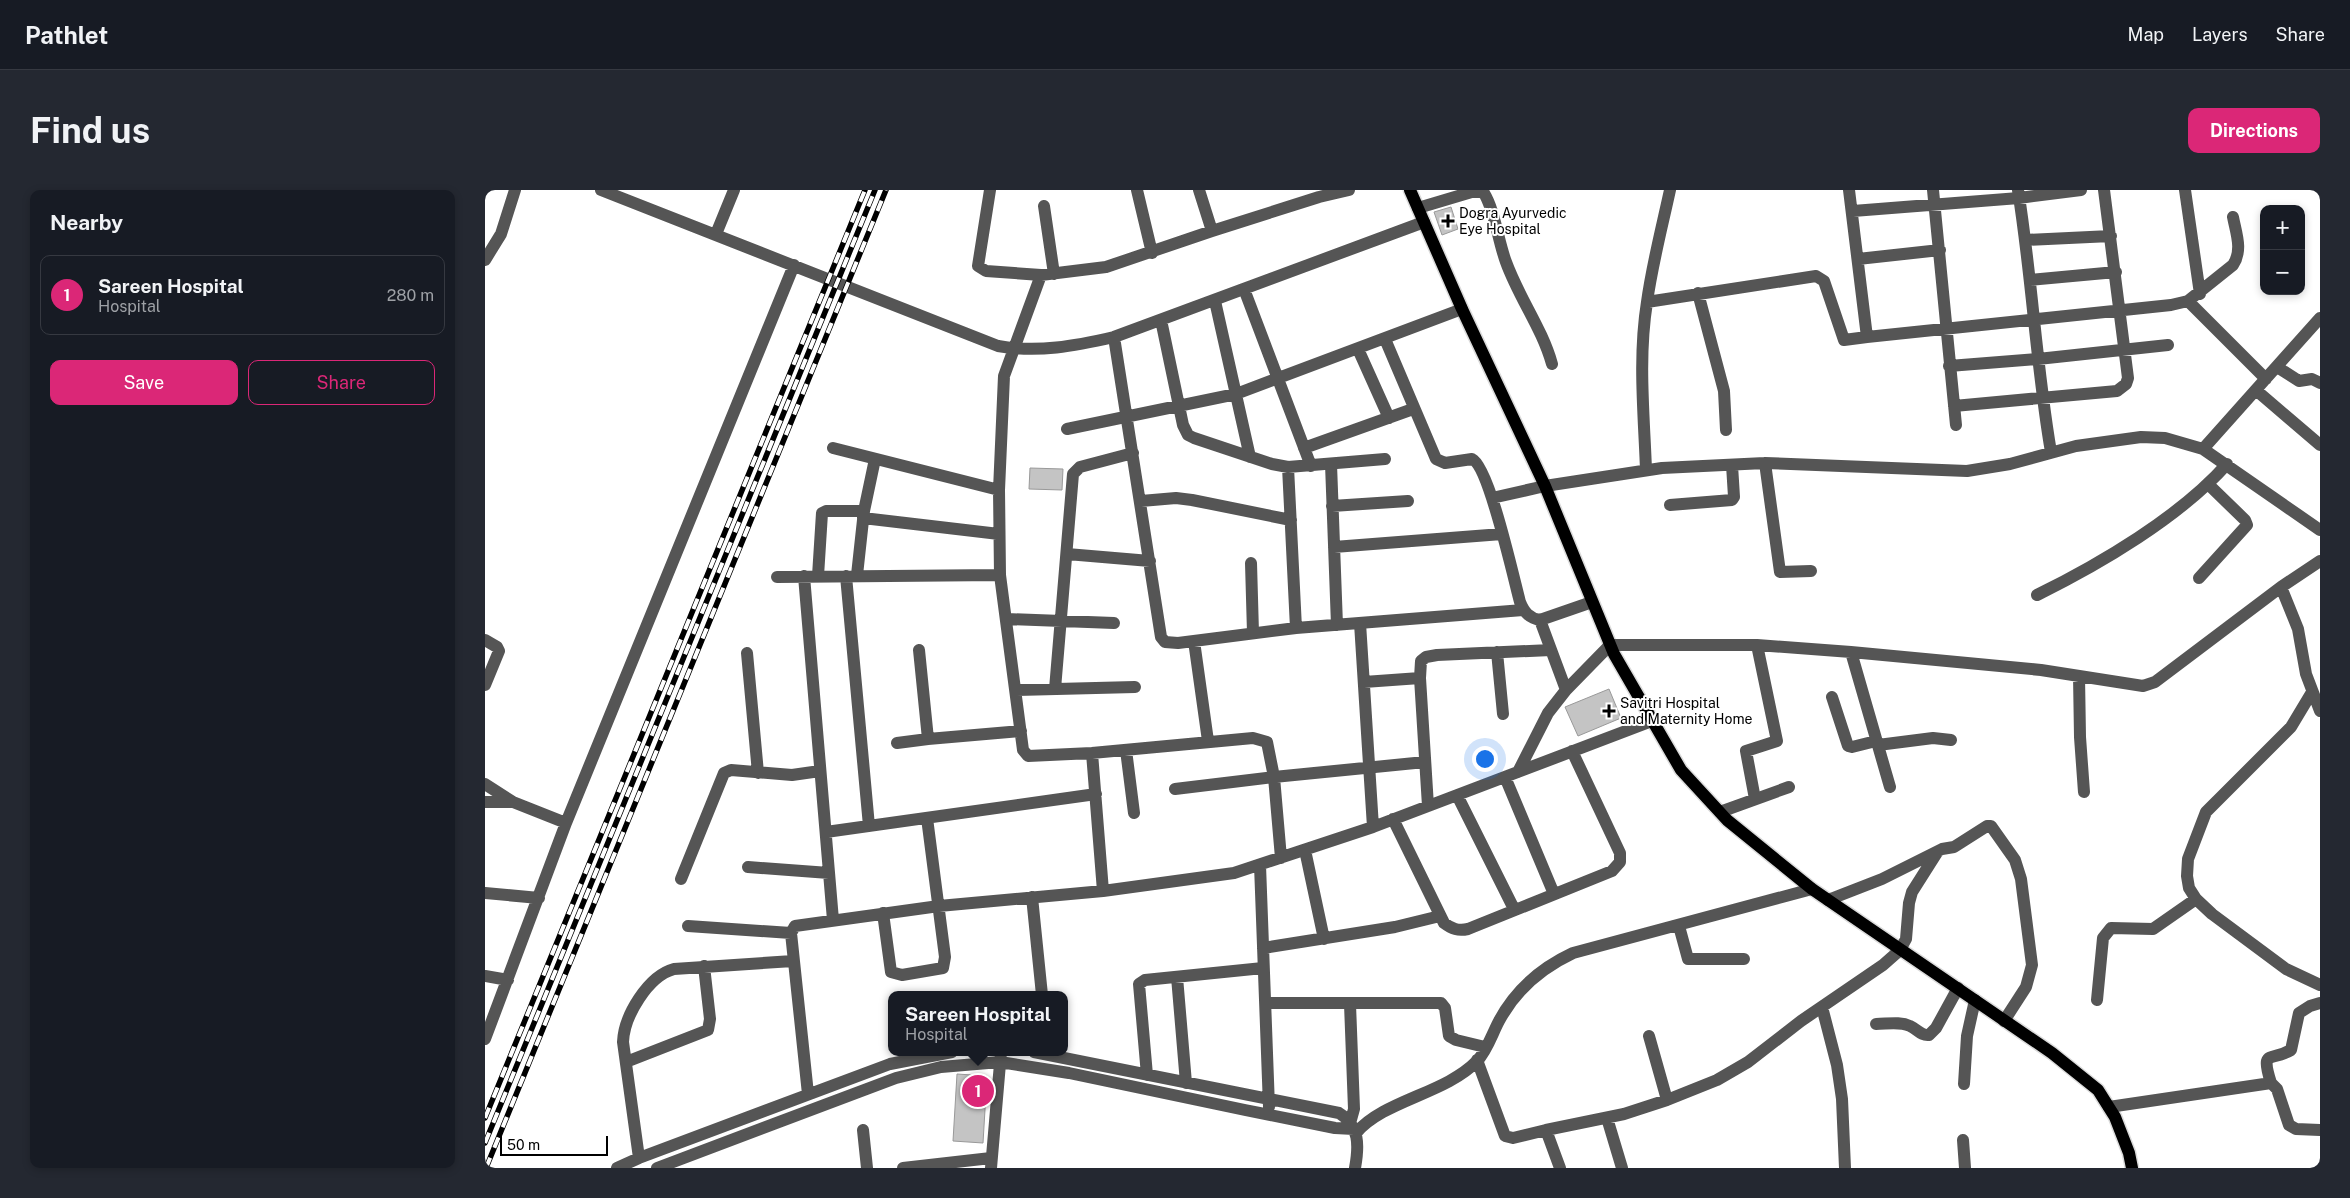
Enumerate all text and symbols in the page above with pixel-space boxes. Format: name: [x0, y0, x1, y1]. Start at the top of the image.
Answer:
text: Pathlet: [25, 21, 108, 49]
text: Map: [2128, 24, 2164, 45]
text: Layers: [2192, 24, 2248, 45]
text: Share: [2276, 24, 2325, 45]
button: Directions: [2188, 108, 2320, 153]
text: Find us: [30, 110, 150, 151]
place label: Dogra Ayurvedic Eye Hospital: [1459, 205, 1567, 237]
map controls: [2260, 205, 2305, 295]
button: +: [2260, 205, 2305, 250]
text: Nearby: [50, 210, 123, 235]
marker: Dogra Ayurvedic Eye Hospital: [1441, 214, 1455, 228]
button: −: [2260, 250, 2305, 295]
text: Sareen Hospital: [98, 275, 244, 297]
text: 1: [64, 286, 70, 305]
text: 280 m: [387, 286, 434, 305]
text: Hospital: [98, 297, 161, 316]
button: Save: [50, 360, 238, 405]
button: Share: [248, 360, 435, 405]
place label: Savitri Hospital and Maternity Home: [1620, 695, 1753, 727]
marker: Savitri Hospital and Maternity Home: [1602, 704, 1616, 718]
your location: [1472, 746, 1498, 772]
popup: [888, 991, 1068, 1056]
text: Sareen Hospital: [905, 1003, 1051, 1025]
text: Hospital: [905, 1025, 968, 1044]
pin: 1: [962, 1072, 994, 1110]
scale bar: [500, 1133, 607, 1156]
text: 50 m: [507, 1137, 540, 1153]

